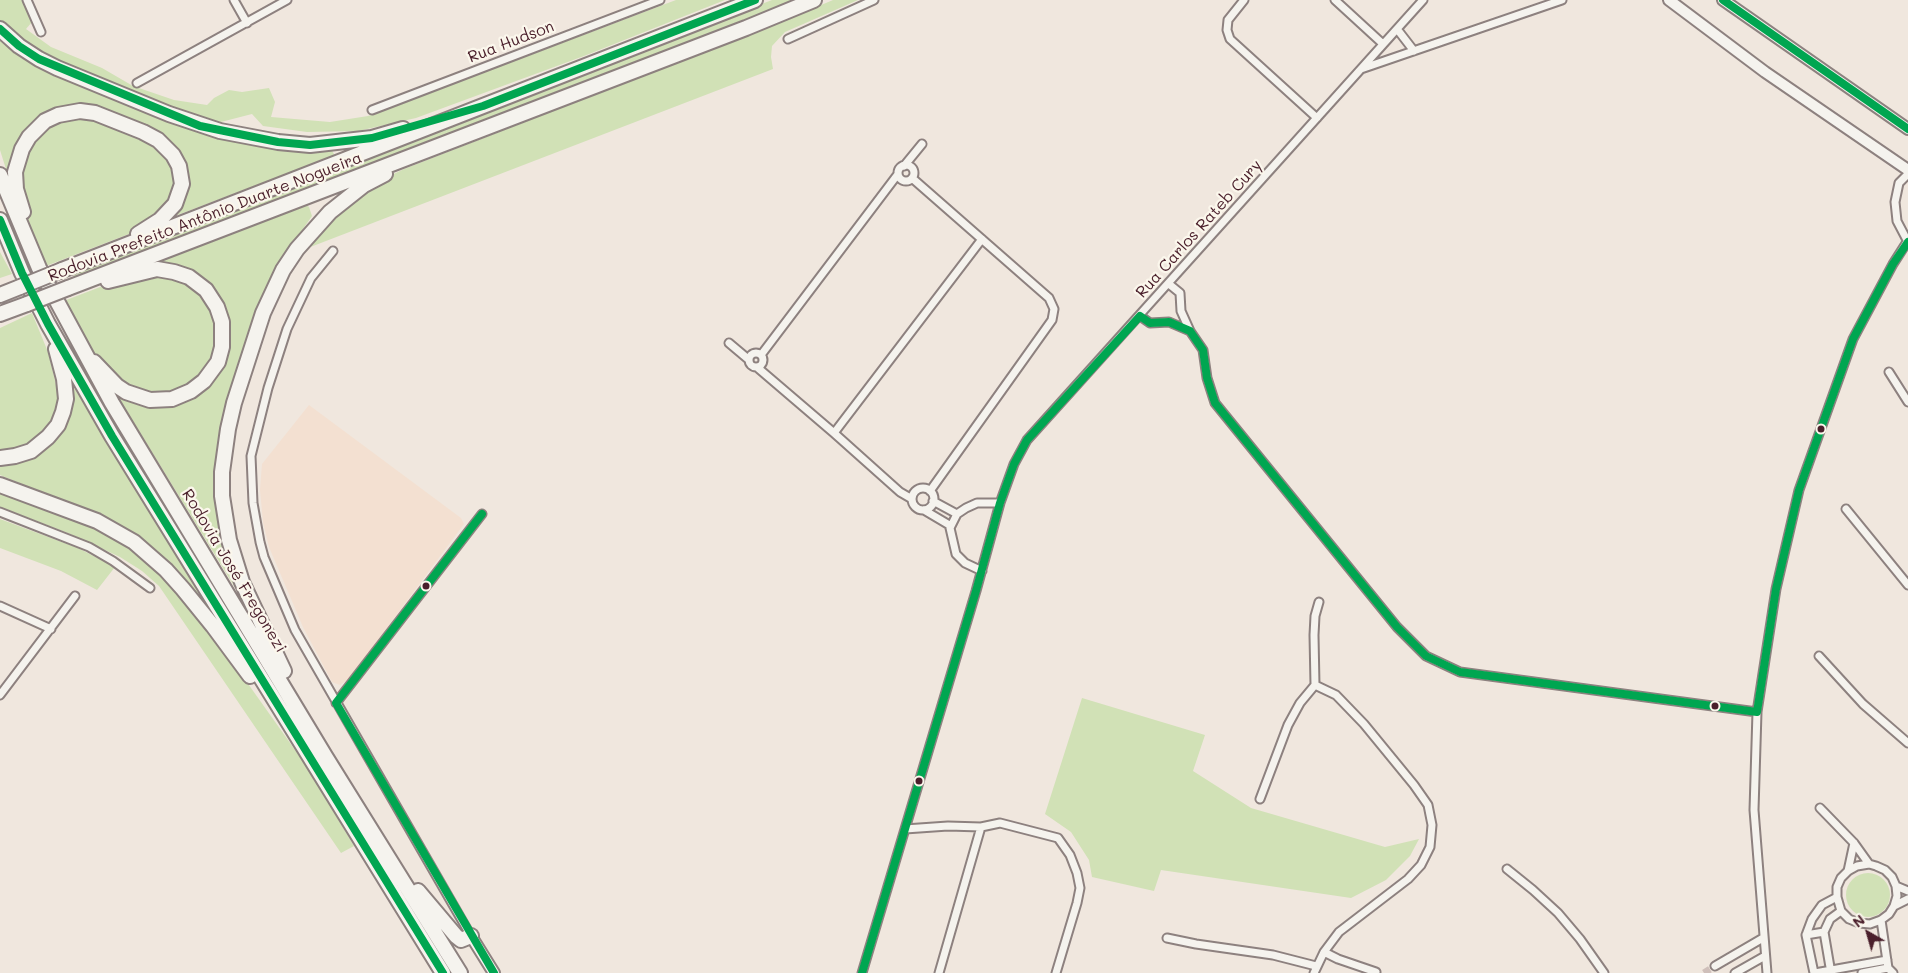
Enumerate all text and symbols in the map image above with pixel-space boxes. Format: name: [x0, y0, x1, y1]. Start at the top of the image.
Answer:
street label: Rua Hudson: [465, 17, 557, 67]
street label: Rodovia Prefeito Antônio Duarte Nogueira: [45, 148, 365, 286]
street label: Rua Carlos Rateb Cury: [1132, 156, 1266, 302]
unlabelled marker: [1816, 424, 1826, 434]
street label: Rodovia José Fregonezi: [178, 486, 290, 656]
unlabelled marker: [421, 581, 431, 591]
unlabelled marker: [1710, 701, 1720, 711]
unlabelled marker: [914, 776, 924, 786]
north arrow: [1843, 908, 1893, 958]
text: N: [1848, 910, 1868, 932]

